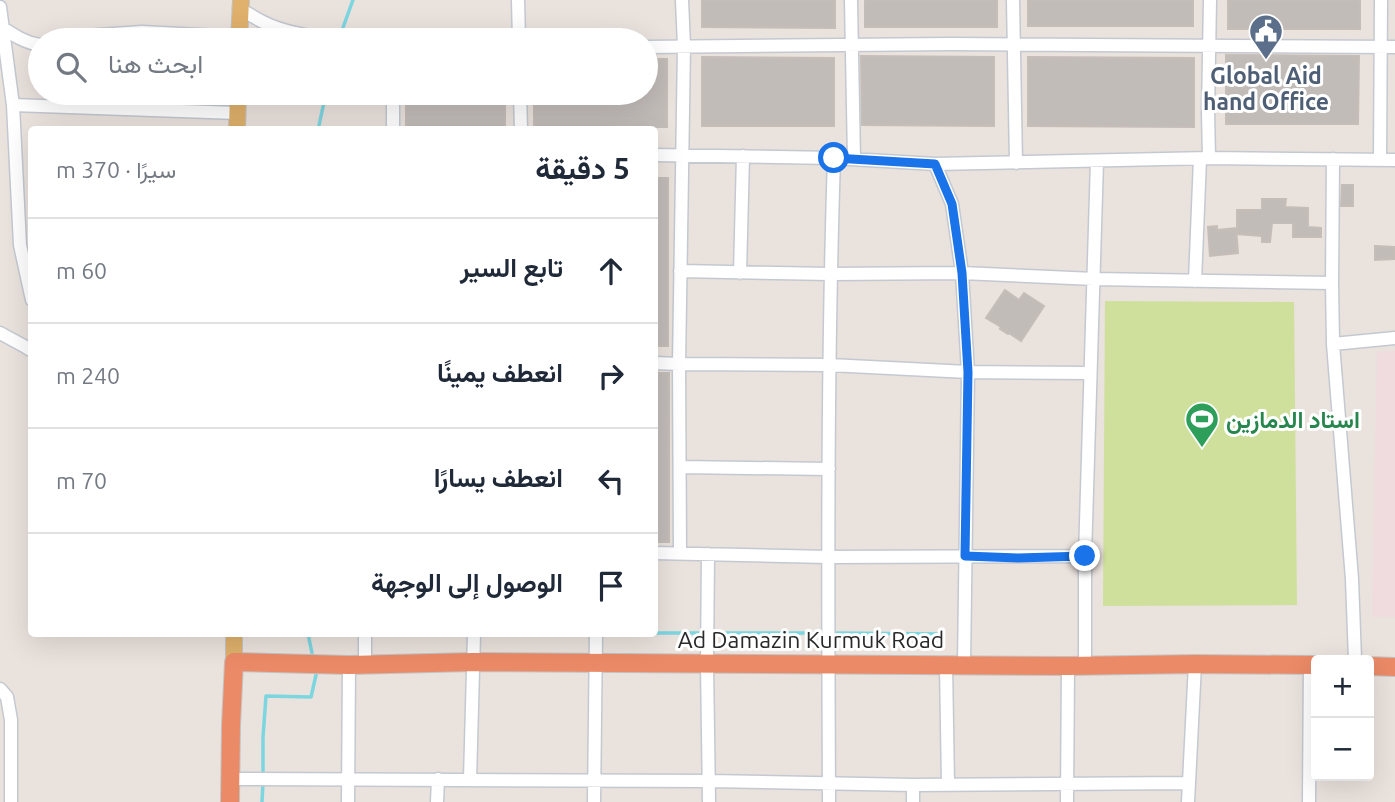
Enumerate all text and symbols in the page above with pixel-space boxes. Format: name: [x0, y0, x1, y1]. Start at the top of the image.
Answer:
public building icon: Global Aid hand Office: [1247, 12, 1285, 61]
search box: [28, 28, 658, 105]
icon: search: [52, 48, 90, 86]
text: ابحث هنا: [108, 49, 203, 78]
place label: Global Aid hand Office: [1203, 63, 1329, 114]
route start: [818, 142, 849, 173]
text: 5 دقيقة: [535, 151, 630, 185]
text: سيرًا · 370 m: [56, 157, 176, 182]
icon: ahead: [592, 252, 630, 290]
text: تابع السير: [460, 253, 563, 282]
text: 60 m: [56, 258, 107, 283]
icon: right: [592, 357, 630, 395]
text: انعطف يمينًا: [437, 358, 563, 387]
text: 240 m: [56, 363, 120, 388]
sports icon: استاد الدمازين: [1183, 400, 1221, 449]
place label: استاد الدمازين: [1226, 407, 1360, 435]
icon: left: [592, 462, 630, 500]
text: انعطف يسارًا: [434, 463, 563, 492]
text: 70 m: [56, 468, 107, 493]
route end: [1069, 540, 1100, 571]
icon: arrive: [592, 567, 630, 605]
text: الوصول إلى الوجهة: [371, 568, 563, 597]
street label: Ad Damazin Kurmuk Road: [678, 627, 944, 652]
map controls: [1311, 655, 1374, 781]
button: +: [1311, 655, 1374, 718]
button: −: [1311, 718, 1374, 781]

